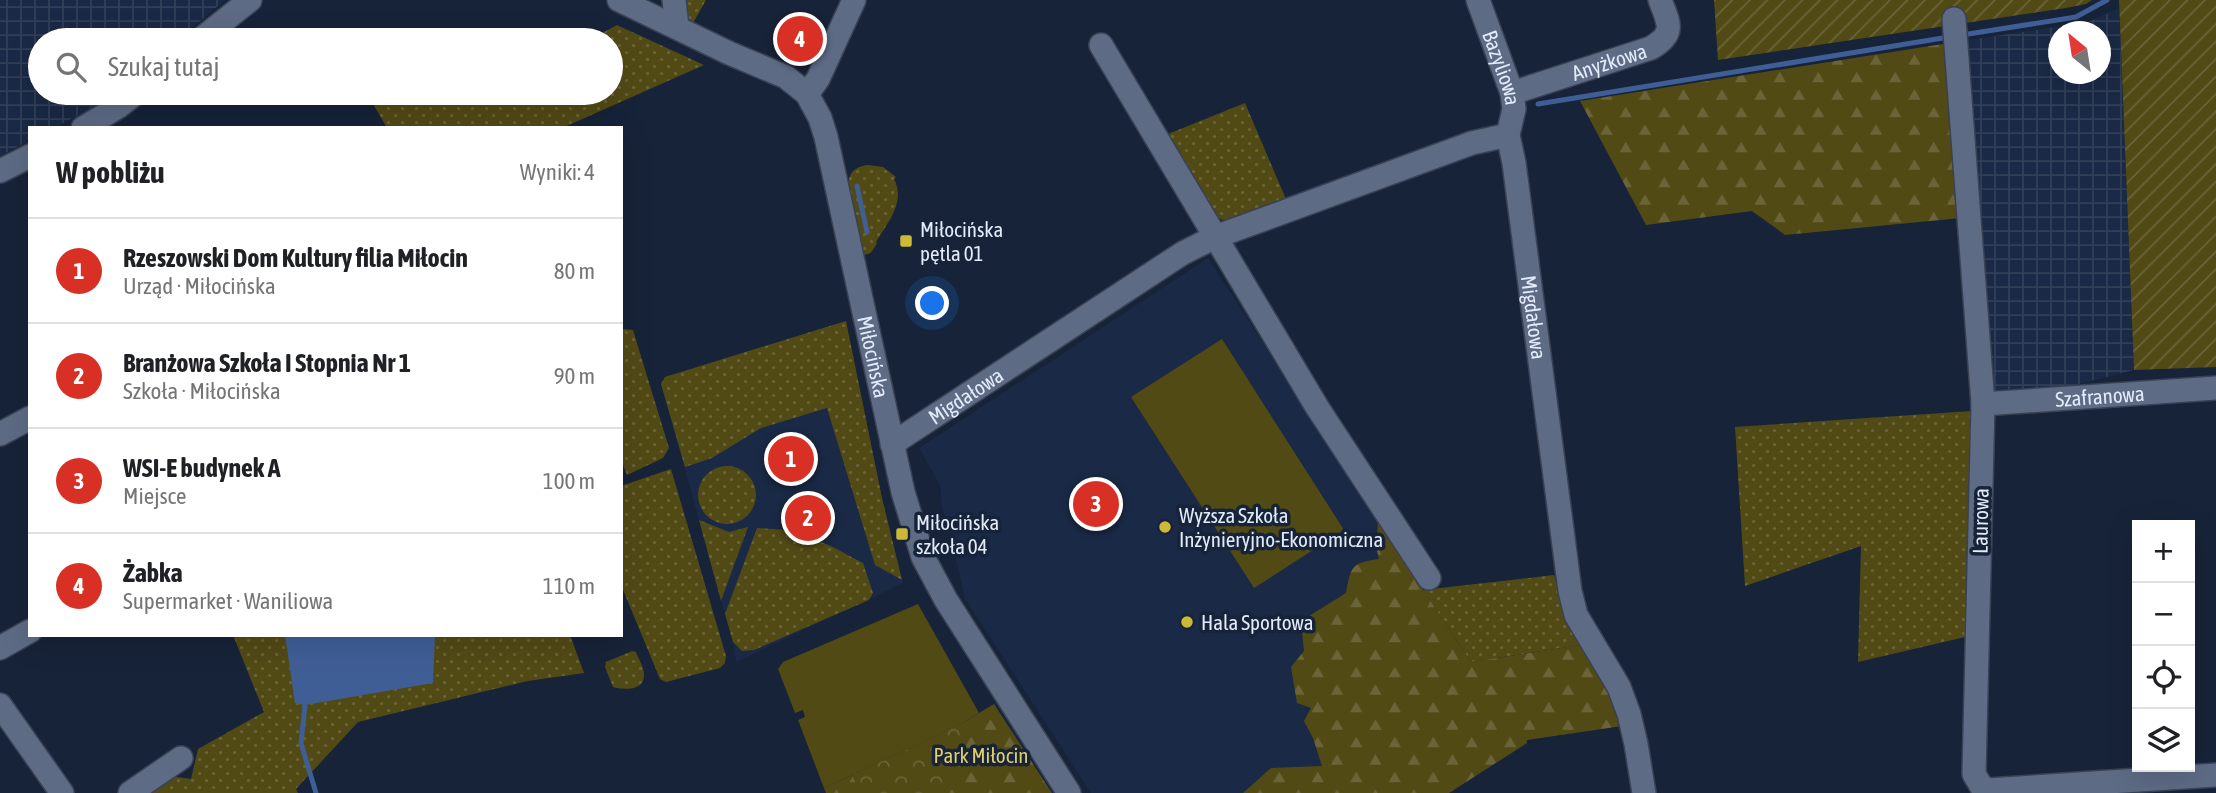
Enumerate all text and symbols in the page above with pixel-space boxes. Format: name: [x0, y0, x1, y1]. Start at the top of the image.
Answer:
pin: 4: [777, 13, 823, 65]
north arrow: [2048, 21, 2111, 84]
street label: Bazyliowa: [1478, 27, 1525, 106]
search box: [28, 28, 623, 105]
street label: Anyżkowa: [1569, 38, 1650, 85]
icon: search: [52, 48, 90, 86]
text: Szukaj tutaj: [108, 52, 220, 82]
text: W pobliżu: [56, 155, 165, 189]
text: Wyniki: 4: [520, 159, 595, 185]
place label: Miłocińska pętla 01: [920, 217, 1003, 265]
marker: Miłocińska pętla 01: [898, 233, 914, 249]
text: Rzeszowski Dom Kultury filia Miłocin: [123, 243, 468, 273]
text: 1: [74, 258, 84, 284]
text: 80 m: [554, 258, 595, 284]
text: Urząd · Miłocińska: [123, 273, 276, 299]
street label: Migdałowa: [1517, 274, 1552, 361]
your location: [915, 286, 949, 320]
street label: Miłocińska: [853, 313, 894, 400]
text: Branżowa Szkoła I Stopnia Nr 1: [123, 348, 411, 378]
text: 2: [74, 363, 84, 389]
text: 90 m: [554, 363, 595, 389]
street label: Migdałowa: [924, 363, 1007, 429]
text: Szkoła · Miłocińska: [123, 378, 281, 404]
street label: Szafranowa: [2054, 381, 2145, 411]
pin: 1: [768, 433, 814, 485]
text: WSI-E budynek A: [123, 453, 281, 483]
text: 3: [74, 468, 84, 494]
text: 100 m: [543, 468, 595, 494]
pin: 3: [1073, 478, 1119, 530]
text: Miejsce: [123, 483, 187, 509]
street label: Laurowa: [1967, 488, 1993, 554]
pin: 2: [785, 492, 831, 544]
place label: Wyższa Szkoła Inżynieryjno-Ekonomiczna: [1179, 503, 1383, 551]
place label: Miłocińska szkoła 04: [916, 510, 999, 558]
marker: Wyższa Szkoła Inżynieryjno-Ekonomiczna: [1157, 519, 1173, 535]
map controls: [2132, 520, 2195, 772]
button: +: [2132, 520, 2195, 583]
marker: Miłocińska szkoła 04: [894, 526, 910, 542]
text: Żabka: [123, 558, 183, 588]
text: 4: [74, 573, 84, 599]
text: 110 m: [543, 573, 595, 599]
button: −: [2132, 583, 2195, 646]
text: Supermarket · Waniliowa: [123, 588, 333, 614]
place label: Hala Sportowa: [1201, 610, 1313, 634]
marker: Hala Sportowa: [1179, 614, 1195, 630]
button: locate: [2132, 646, 2195, 709]
button: layers: [2132, 709, 2195, 772]
park label: Park Miłocin: [934, 743, 1028, 767]

